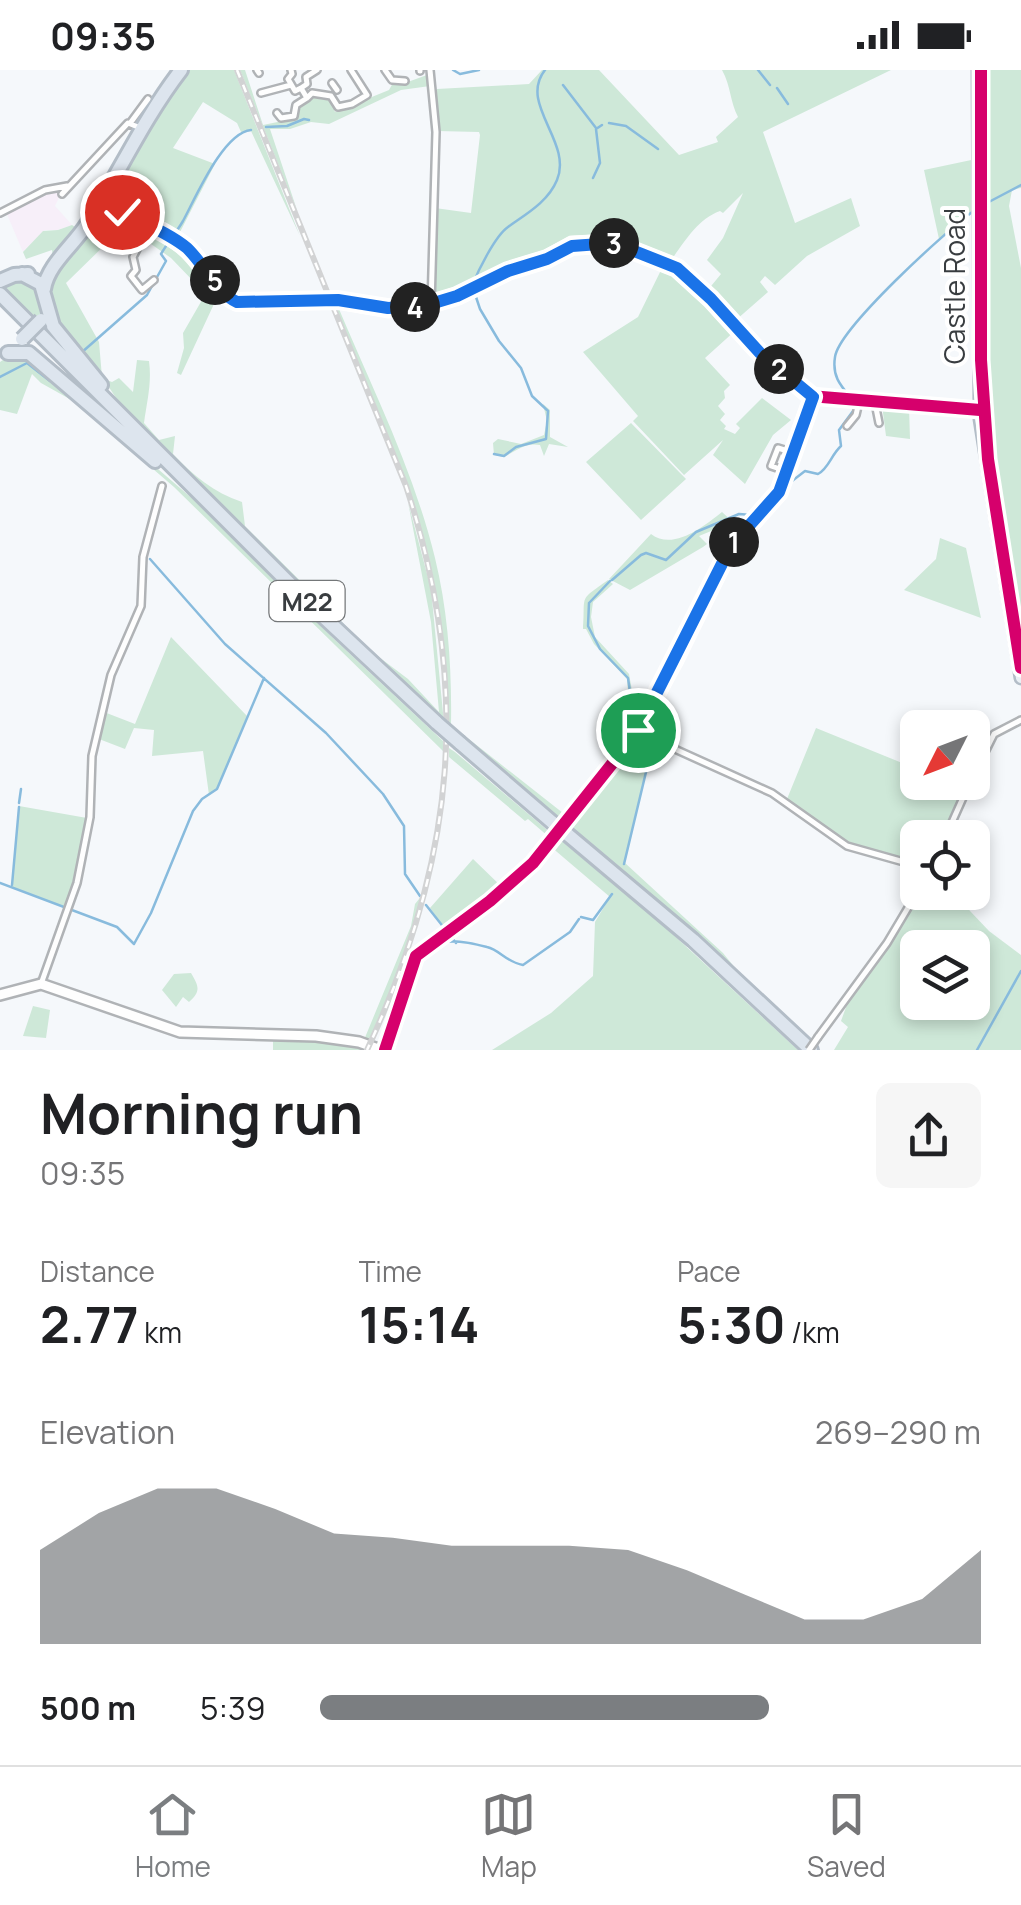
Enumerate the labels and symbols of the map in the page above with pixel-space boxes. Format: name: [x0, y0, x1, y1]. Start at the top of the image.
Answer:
pin: [80, 170, 165, 255]
street label: Castle Road: [935, 208, 973, 364]
pin: 3: [589, 218, 639, 268]
pin: 5: [190, 255, 240, 305]
pin: 4: [390, 282, 440, 332]
pin: 2: [754, 344, 804, 394]
pin: 1: [709, 517, 759, 567]
road number: M22: [270, 581, 344, 621]
pin: [596, 688, 681, 773]
north arrow: [900, 710, 990, 800]

